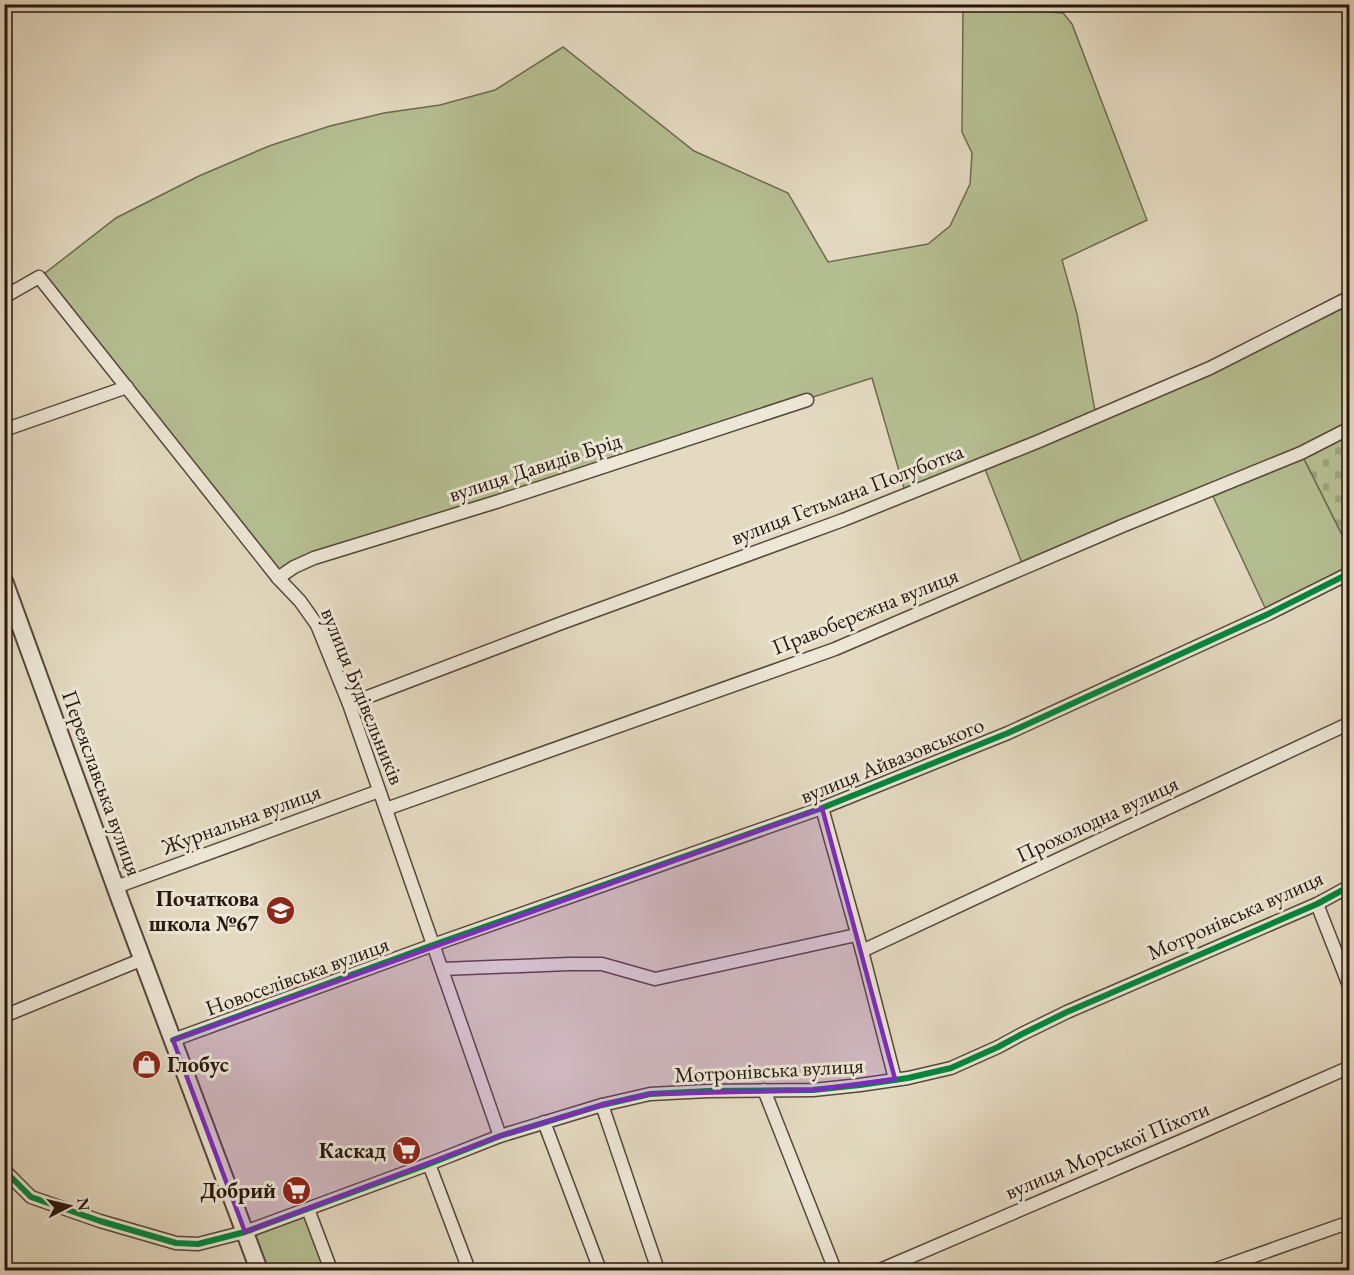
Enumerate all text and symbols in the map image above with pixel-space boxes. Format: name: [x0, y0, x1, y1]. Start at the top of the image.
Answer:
street label: вулиця Давидів Брід: [445, 425, 625, 509]
street label: вулиця Гетьмана Полуботка: [727, 436, 968, 552]
street label: Правобережна вулиця: [768, 560, 963, 662]
street label: вулиця Будівельників: [314, 603, 412, 789]
street label: Переяславська вулиця: [55, 686, 149, 880]
street label: вулиця Айвазовського: [796, 710, 988, 810]
street label: Прохолодна вулиця: [1011, 769, 1183, 869]
street label: Журнальна вулиця: [157, 777, 325, 862]
street label: Мотронівська вулиця: [1142, 863, 1328, 967]
place label: Початкова школа №67: [149, 884, 259, 938]
school or university icon: Початкова школа №67: [264, 895, 296, 927]
street label: Новоселівська вулиця: [201, 929, 393, 1023]
shop icon: Глобус: [130, 1048, 162, 1080]
place label: Глобус: [167, 1050, 229, 1079]
street label: Мотронівська вулиця: [673, 1051, 865, 1089]
street label: вулиця Морської Піхоти: [1000, 1094, 1214, 1206]
supermarket icon: Каскад: [391, 1134, 423, 1166]
place label: Каскад: [319, 1136, 386, 1165]
supermarket icon: Добрий: [281, 1174, 313, 1206]
north arrow: [39, 1176, 99, 1236]
place label: Добрий: [200, 1176, 276, 1205]
text: N: [72, 1197, 95, 1212]

